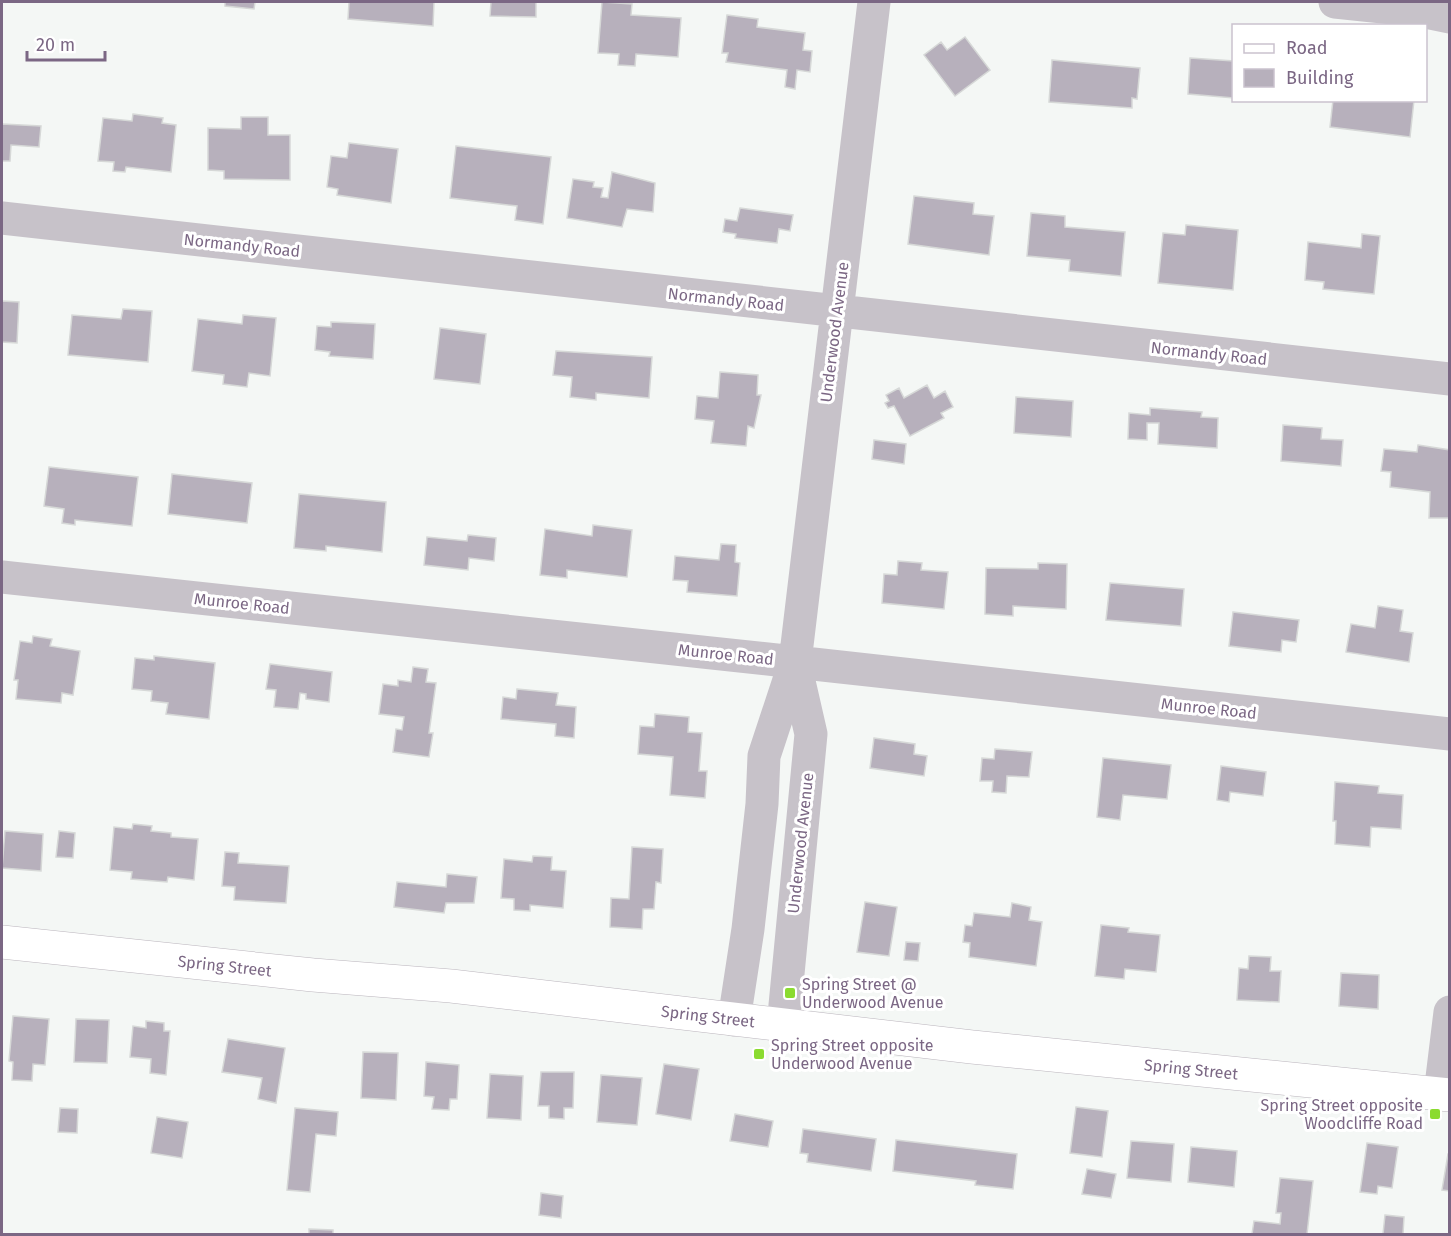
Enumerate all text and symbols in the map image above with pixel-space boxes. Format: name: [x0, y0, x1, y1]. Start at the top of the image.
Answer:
scale bar: [27, 24, 105, 62]
legend: [1232, 24, 1427, 102]
text: 20 m: [36, 34, 75, 56]
text: Road: [1286, 37, 1328, 59]
text: Building: [1286, 67, 1354, 89]
street label: Normandy Road: [183, 230, 301, 261]
street label: Underwood Avenue: [816, 261, 853, 403]
street label: Normandy Road: [667, 284, 785, 315]
street label: Normandy Road: [1150, 338, 1268, 369]
street label: Munroe Road: [193, 589, 291, 618]
street label: Munroe Road: [677, 640, 775, 669]
street label: Munroe Road: [1160, 694, 1258, 723]
street label: Underwood Avenue: [784, 772, 817, 914]
street label: Spring Street: [177, 952, 273, 981]
place label: Spring Street @ Underwood Avenue: [802, 975, 944, 1012]
marker: Spring Street @ Underwood Avenue: [783, 986, 797, 1000]
street label: Spring Street: [660, 1002, 756, 1032]
place label: Spring Street opposite Underwood Avenue: [771, 1036, 933, 1073]
marker: Spring Street opposite Underwood Avenue: [752, 1047, 766, 1061]
street label: Spring Street: [1143, 1055, 1239, 1084]
place label: Spring Street opposite Woodcliffe Road: [1261, 1096, 1423, 1133]
marker: Spring Street opposite Woodcliffe Road: [1428, 1107, 1442, 1121]

